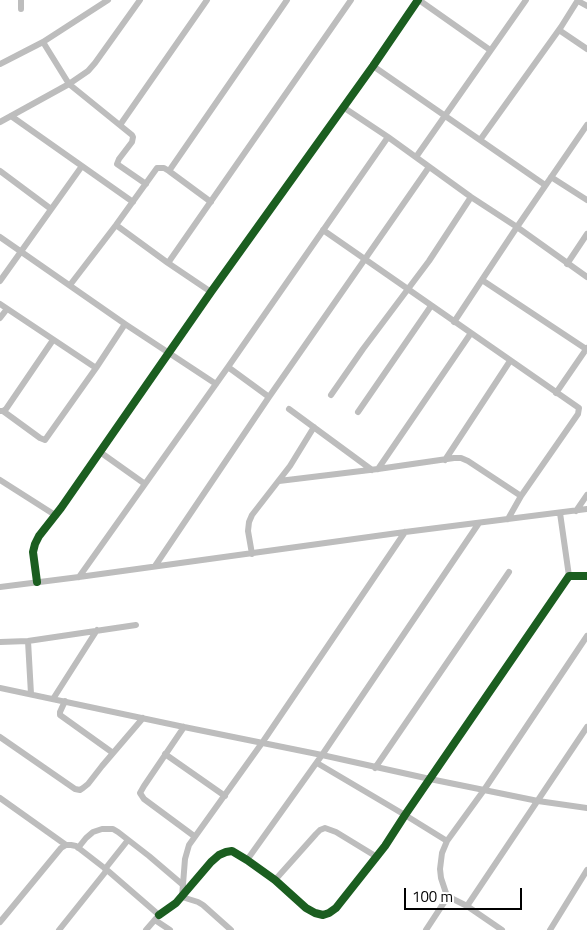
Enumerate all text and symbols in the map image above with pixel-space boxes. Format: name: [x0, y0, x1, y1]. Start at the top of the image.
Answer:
scale bar: [407, 878, 524, 910]
text: 100 m: [412, 885, 453, 908]

